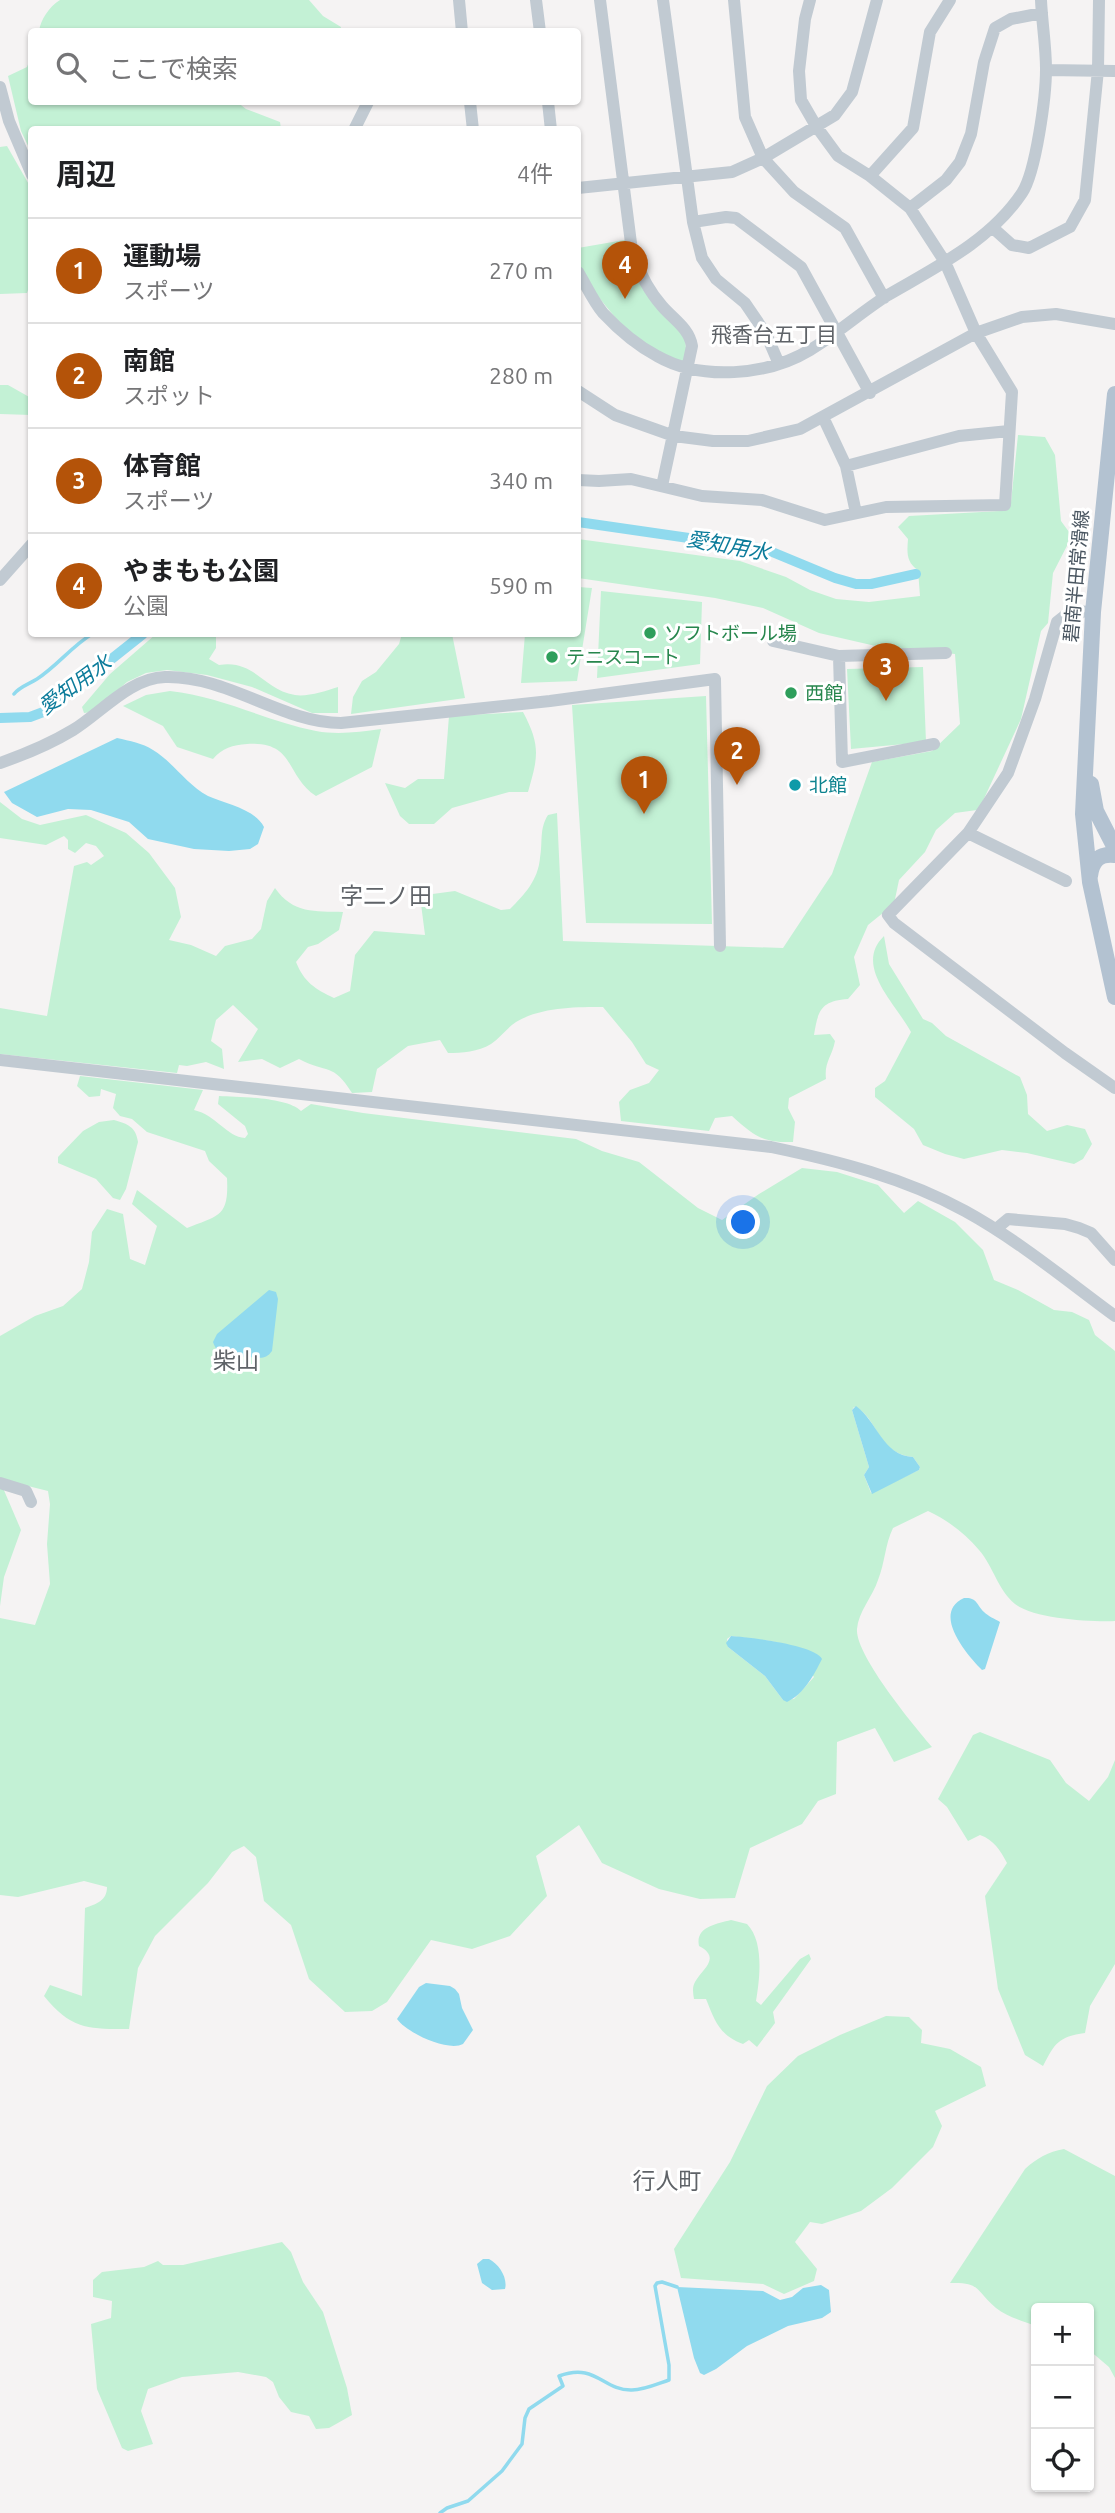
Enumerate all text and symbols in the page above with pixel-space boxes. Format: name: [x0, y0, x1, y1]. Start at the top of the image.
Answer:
search box: [28, 28, 581, 105]
icon: search: [52, 48, 90, 86]
text: ここで検索: [108, 54, 238, 83]
text: 周辺: [56, 157, 116, 191]
text: 4件: [517, 161, 553, 186]
text: 運動場: [123, 241, 201, 270]
pin: 4: [602, 241, 648, 299]
text: 1: [73, 258, 85, 283]
text: 270 m: [489, 258, 553, 283]
text: スポーツ: [123, 278, 215, 303]
district label: 飛香台五丁目: [711, 322, 837, 346]
text: 南館: [123, 346, 175, 375]
text: 2: [73, 363, 85, 388]
text: 280 m: [489, 363, 553, 388]
text: スポット: [123, 383, 215, 408]
text: 体育館: [123, 451, 201, 480]
text: 3: [73, 468, 85, 493]
text: 340 m: [489, 468, 553, 493]
text: スポーツ: [123, 488, 215, 513]
street label: 碧南半田常滑線: [1059, 509, 1093, 643]
water label: 愛知用水: [685, 526, 774, 564]
text: やまもも公園: [123, 556, 279, 585]
text: 4: [73, 573, 85, 598]
text: 590 m: [489, 573, 553, 598]
text: 公園: [123, 593, 169, 618]
place label: ソフトボール場: [664, 622, 797, 644]
marker: ソフトボール場: [642, 625, 658, 641]
pin: 3: [863, 643, 909, 701]
place label: テニスコート: [566, 646, 680, 668]
water label: 愛知用水: [33, 649, 117, 719]
marker: テニスコート: [544, 649, 560, 665]
place label: 西館: [805, 682, 843, 704]
marker: 西館: [783, 685, 799, 701]
pin: 2: [714, 727, 760, 785]
pin: 1: [621, 756, 667, 814]
place label: 北館: [809, 774, 847, 796]
marker: 北館: [787, 777, 803, 793]
district label: 字二ノ田: [340, 883, 432, 908]
your location: [726, 1205, 760, 1239]
district label: 柴山: [213, 1348, 259, 1373]
district label: 行人町: [633, 2168, 702, 2193]
map controls: [1031, 2303, 1094, 2492]
button: +: [1031, 2303, 1094, 2366]
button: −: [1031, 2366, 1094, 2429]
button: locate: [1031, 2429, 1094, 2492]

